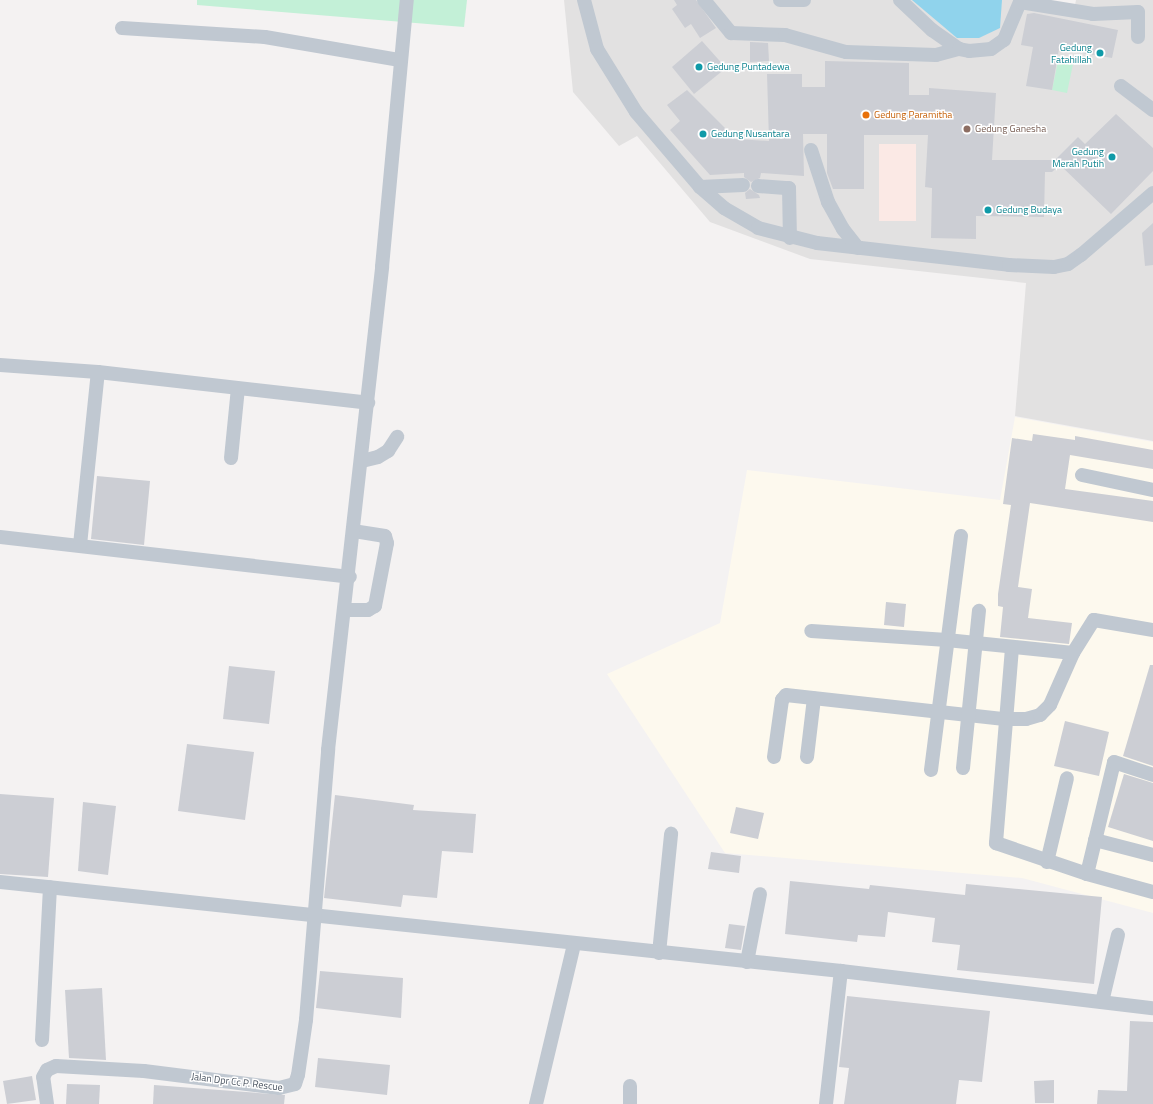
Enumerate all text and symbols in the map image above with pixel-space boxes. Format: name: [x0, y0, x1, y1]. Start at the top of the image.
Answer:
place label: Gedung Fatahillah: [1051, 41, 1092, 64]
marker: Gedung Fatahillah: [1095, 48, 1105, 58]
place label: Gedung Puntadewa: [707, 61, 789, 73]
marker: Gedung Puntadewa: [694, 62, 704, 72]
place label: Gedung Paramitha: [874, 109, 952, 121]
marker: Gedung Paramitha: [861, 110, 871, 120]
place label: Gedung Ganesha: [975, 123, 1046, 135]
marker: Gedung Ganesha: [962, 124, 972, 134]
place label: Gedung Nusantara: [711, 128, 790, 140]
marker: Gedung Nusantara: [698, 129, 708, 139]
place label: Gedung Merah Putih: [1052, 145, 1104, 168]
marker: Gedung Merah Putih: [1107, 152, 1117, 162]
place label: Gedung Budaya: [996, 204, 1062, 216]
marker: Gedung Budaya: [983, 205, 993, 215]
street label: Jalan Dpr Cc P. Rescue: [191, 1070, 283, 1094]

